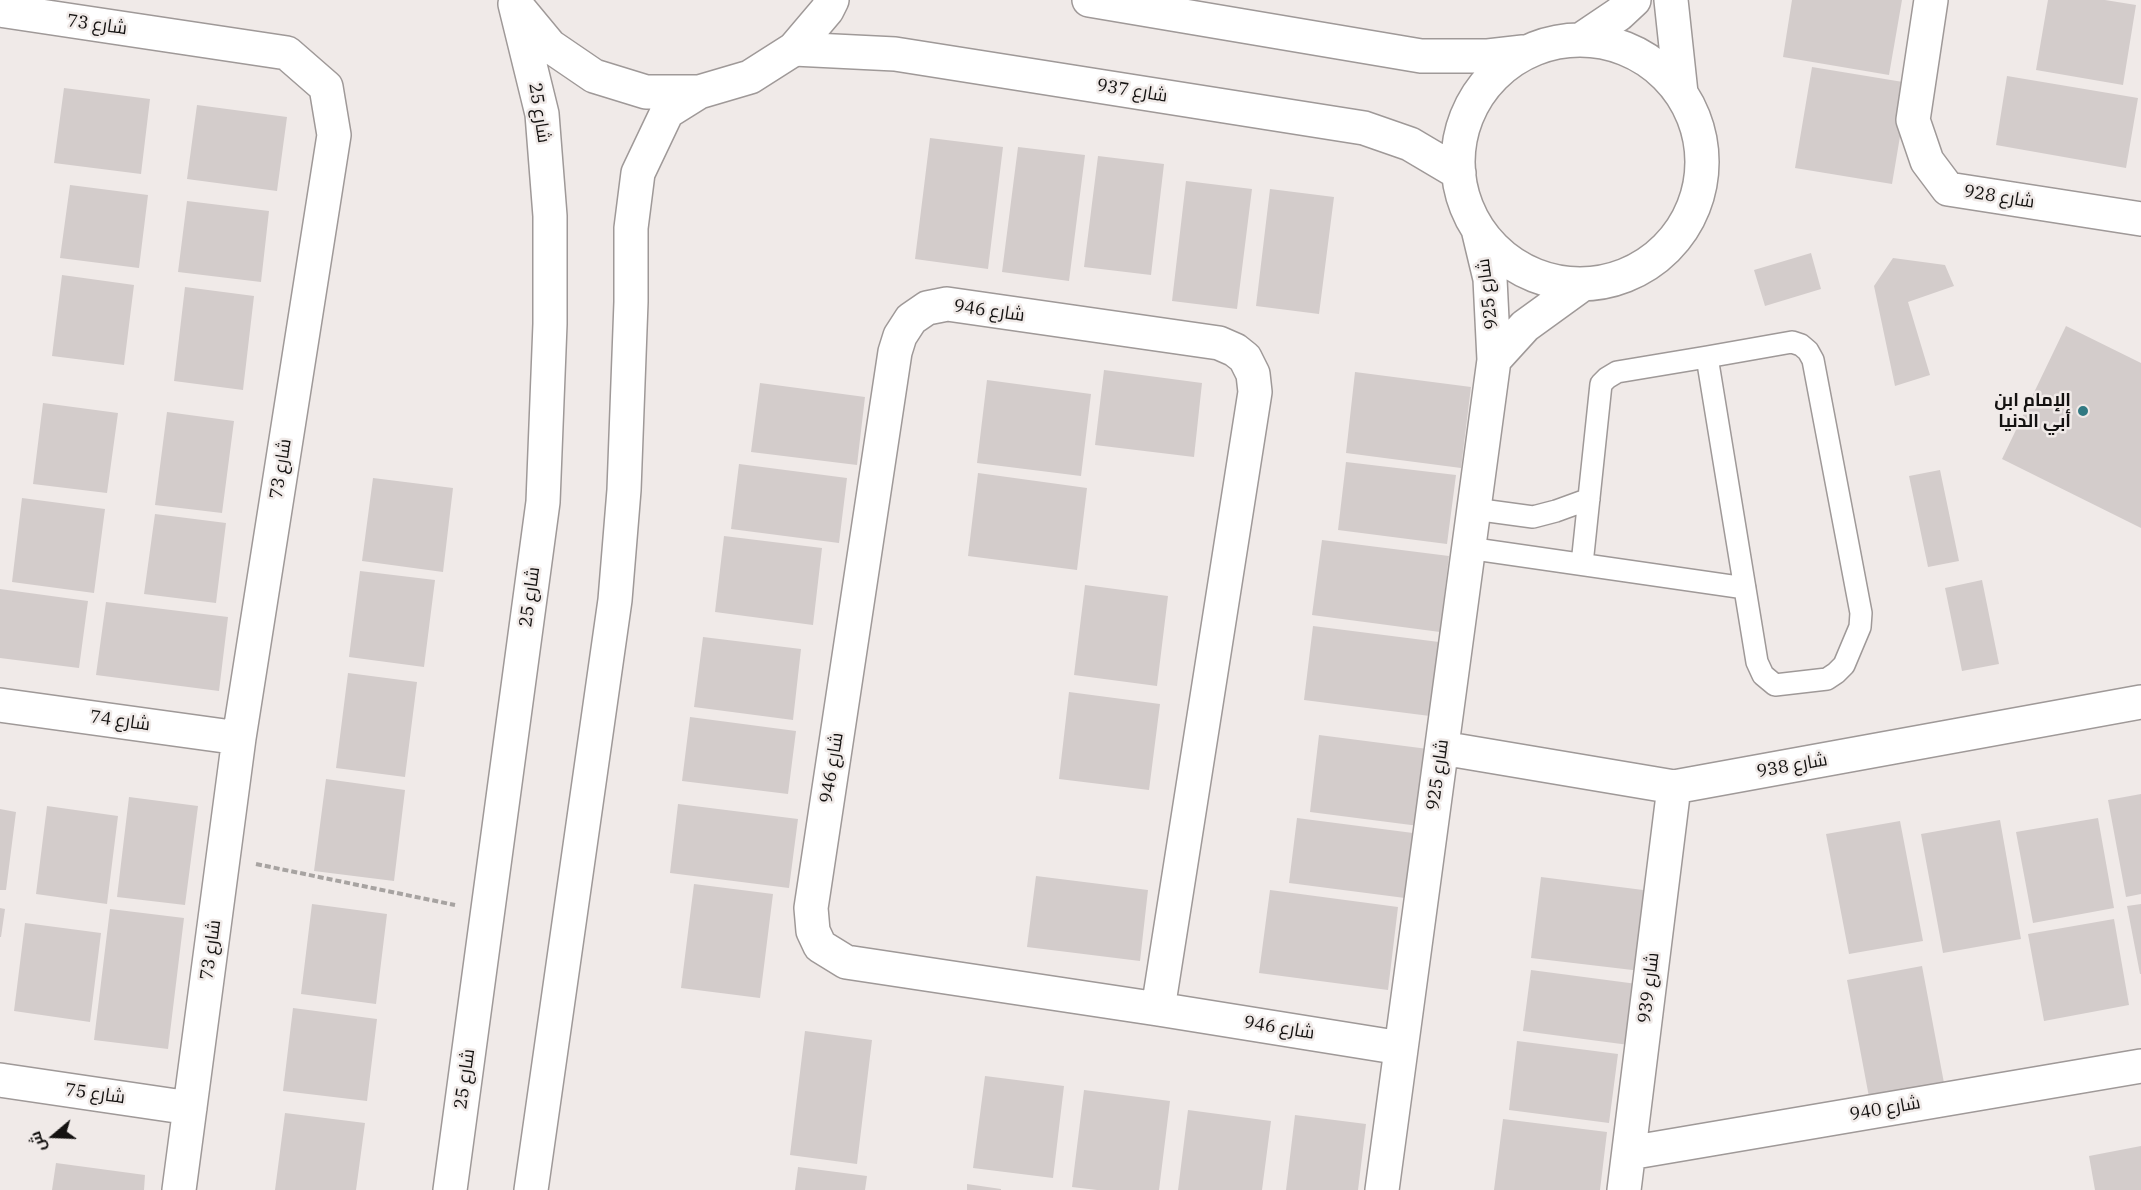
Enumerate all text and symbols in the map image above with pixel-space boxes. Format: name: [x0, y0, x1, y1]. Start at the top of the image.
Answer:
street label: شارع 73: [65, 10, 129, 40]
street label: شارع 937: [1095, 75, 1169, 107]
street label: شارع 25: [524, 81, 554, 145]
street label: شارع 928: [1962, 181, 2036, 213]
street label: شارع 925: [1473, 257, 1503, 331]
street label: شارع 946: [952, 295, 1026, 327]
place label: الإمام ابن أبي الدنيا: [1994, 390, 2071, 432]
marker: الإمام ابن أبي الدنيا: [2076, 404, 2090, 418]
street label: شارع 73: [266, 437, 296, 501]
street label: شارع 25: [515, 565, 545, 629]
street label: شارع 74: [88, 706, 152, 736]
street label: شارع 946: [816, 731, 848, 805]
street label: شارع 925: [1422, 738, 1454, 812]
street label: شارع 938: [1755, 749, 1829, 783]
street label: شارع 73: [196, 918, 226, 982]
street label: شارع 939: [1634, 951, 1664, 1025]
street label: شارع 946: [1242, 1012, 1316, 1044]
street label: شارع 25: [450, 1047, 480, 1111]
street label: شارع 75: [63, 1079, 127, 1109]
street label: شارع 940: [1848, 1092, 1922, 1126]
north arrow: [24, 1106, 84, 1166]
text: ش: [24, 1129, 50, 1155]

